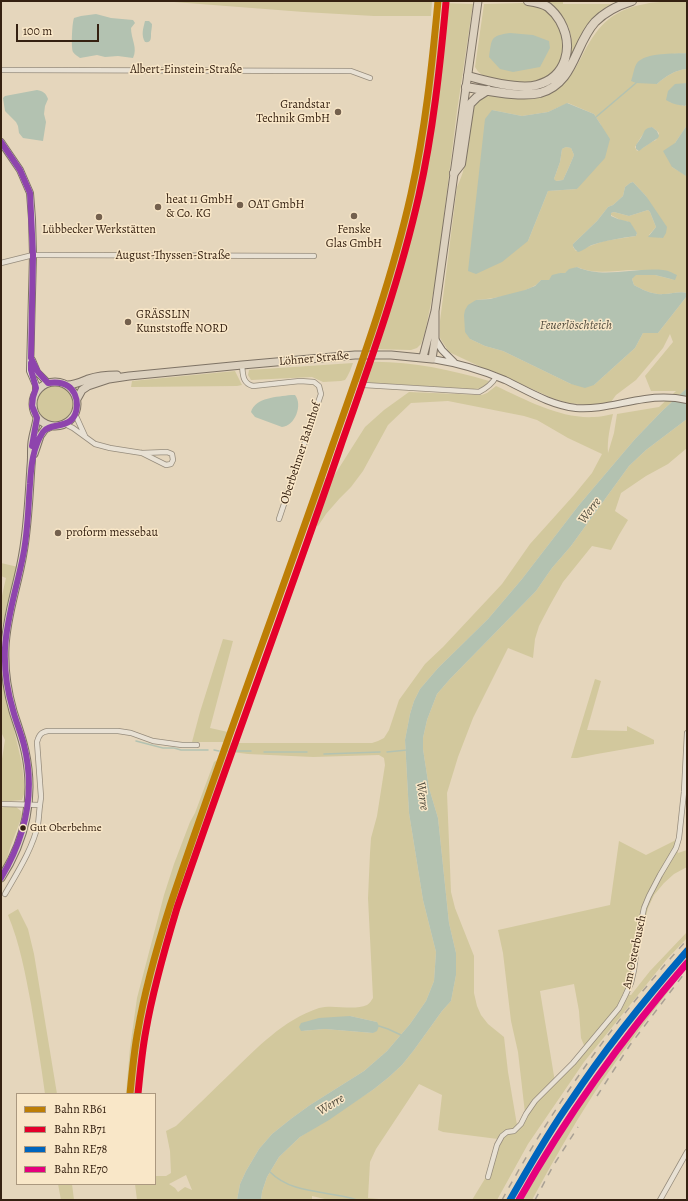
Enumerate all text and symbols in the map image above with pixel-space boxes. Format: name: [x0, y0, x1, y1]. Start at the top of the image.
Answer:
scale bar: [18, 16, 101, 42]
text: 100 m: [23, 23, 52, 39]
street label: Albert-Einstein-Straße: [130, 63, 242, 77]
place label: Grandstar Technik GmbH: [256, 98, 330, 126]
marker: Grandstar Technik GmbH: [333, 107, 343, 117]
place label: heat 11 GmbH & Co. KG: [166, 193, 233, 221]
place label: OAT GmbH: [248, 198, 304, 212]
marker: OAT GmbH: [235, 200, 245, 210]
marker: heat 11 GmbH & Co. KG: [153, 202, 163, 212]
marker: Fenske Glas GmbH: [349, 211, 359, 221]
marker: Lübbecker Werkstätten: [94, 212, 104, 222]
place label: Lübbecker Werkstätten: [42, 223, 156, 237]
place label: Fenske Glas GmbH: [326, 223, 382, 251]
street label: August-Thyssen-Straße: [116, 249, 230, 263]
place label: GRÄSSLIN Kunststoffe NORD: [136, 308, 228, 336]
marker: GRÄSSLIN Kunststoffe NORD: [123, 317, 133, 327]
water label: Feuerlöschteich: [540, 318, 612, 334]
street label: Löhner Straße: [278, 349, 350, 369]
street label: Oberbehmer Bahnhof: [278, 400, 324, 506]
water label: Werre: [575, 495, 605, 527]
place label: proform messebau: [66, 526, 158, 540]
marker: proform messebau: [53, 528, 63, 538]
water label: Werre: [412, 781, 432, 811]
place label: Gut Oberbehme: [30, 821, 102, 835]
marker: Gut Oberbehme: [18, 823, 28, 833]
street label: Am Osterbusch: [620, 914, 650, 990]
water label: Werre: [315, 1091, 347, 1119]
legend: [16, 1093, 156, 1185]
text: Bahn RB61: [54, 1101, 106, 1117]
text: Bahn RB71: [54, 1121, 106, 1137]
text: Bahn RE78: [54, 1141, 107, 1157]
text: Bahn RE70: [54, 1161, 108, 1177]

